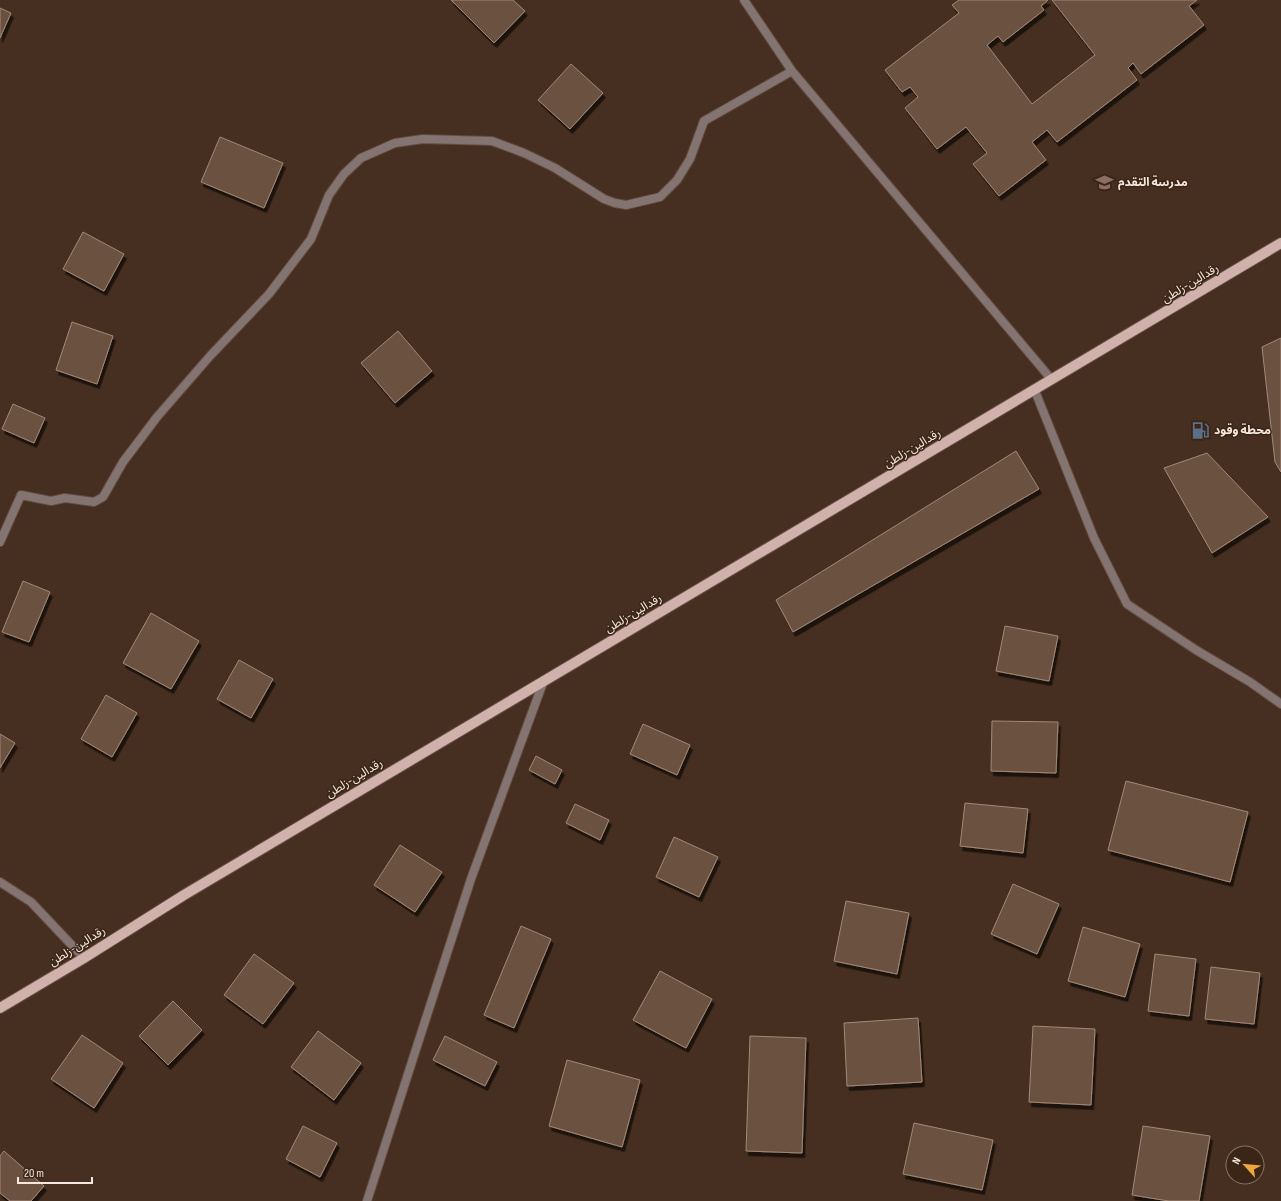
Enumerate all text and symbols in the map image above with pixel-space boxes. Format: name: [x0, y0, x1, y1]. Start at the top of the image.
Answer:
school or university icon: مدرسة التقدم: [1095, 172, 1115, 192]
place label: مدرسة التقدم: [1118, 175, 1188, 191]
street label: رقدالين-زلطن: [1159, 261, 1222, 306]
fuel station icon: محطة وقود: [1191, 420, 1211, 440]
place label: محطة وقود: [1214, 423, 1271, 438]
street label: رقدالين-زلطن: [881, 426, 944, 471]
street label: رقدالين-زلطن: [602, 591, 665, 636]
street label: رقدالين-زلطن: [323, 756, 386, 801]
street label: رقدالين-زلطن: [46, 923, 108, 970]
north arrow: [1225, 1145, 1265, 1185]
text: N: [1229, 1155, 1244, 1166]
scale bar: [18, 1159, 92, 1185]
text: 20 m: [24, 1166, 44, 1181]

